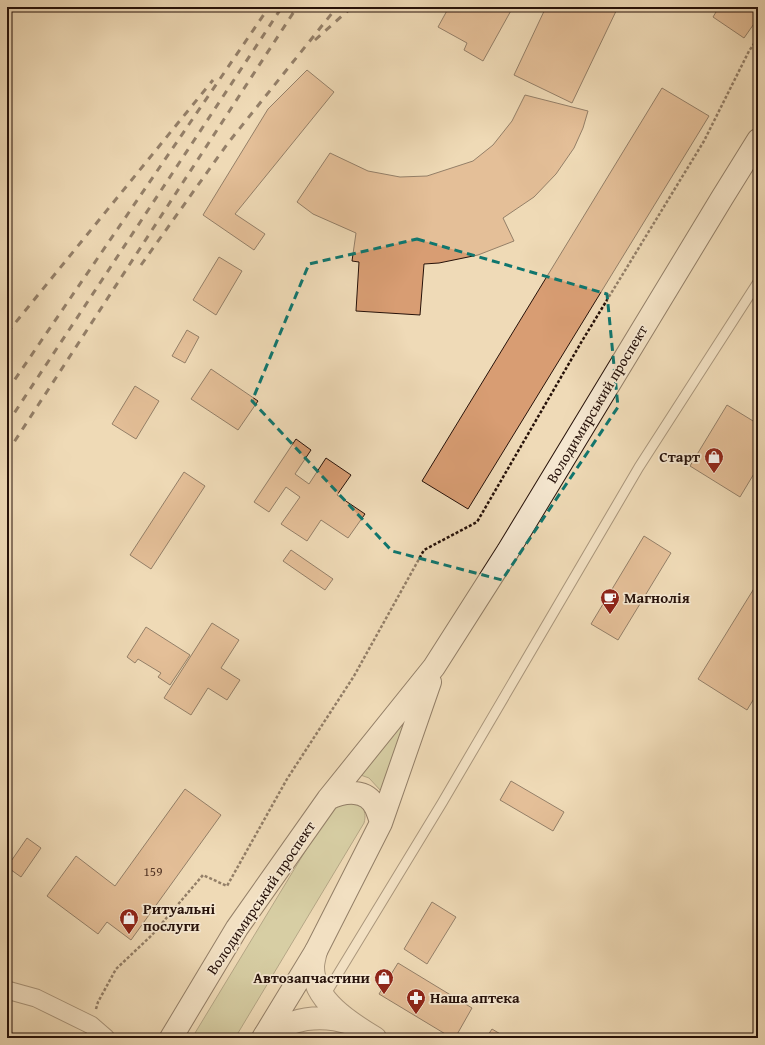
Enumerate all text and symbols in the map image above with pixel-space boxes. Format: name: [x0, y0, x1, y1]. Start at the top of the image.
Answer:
street label: Володимирський проспект: [541, 320, 653, 487]
place label: Старт: [659, 446, 701, 467]
shop icon: Старт: [703, 446, 725, 474]
cafe icon: Магнолія: [599, 587, 621, 615]
place label: Магнолія: [624, 587, 690, 608]
street label: Володимирський проспект: [201, 816, 320, 979]
house number: 159: [144, 862, 162, 881]
place label: Ритуальні послуги: [143, 898, 215, 936]
shop icon: Ритуальні послуги: [118, 907, 140, 935]
place label: Автозапчастини: [253, 967, 371, 988]
shop icon: Автозапчастини: [373, 967, 395, 995]
pharmacy icon: Наша аптека: [405, 987, 427, 1015]
place label: Наша аптека: [430, 987, 520, 1008]

